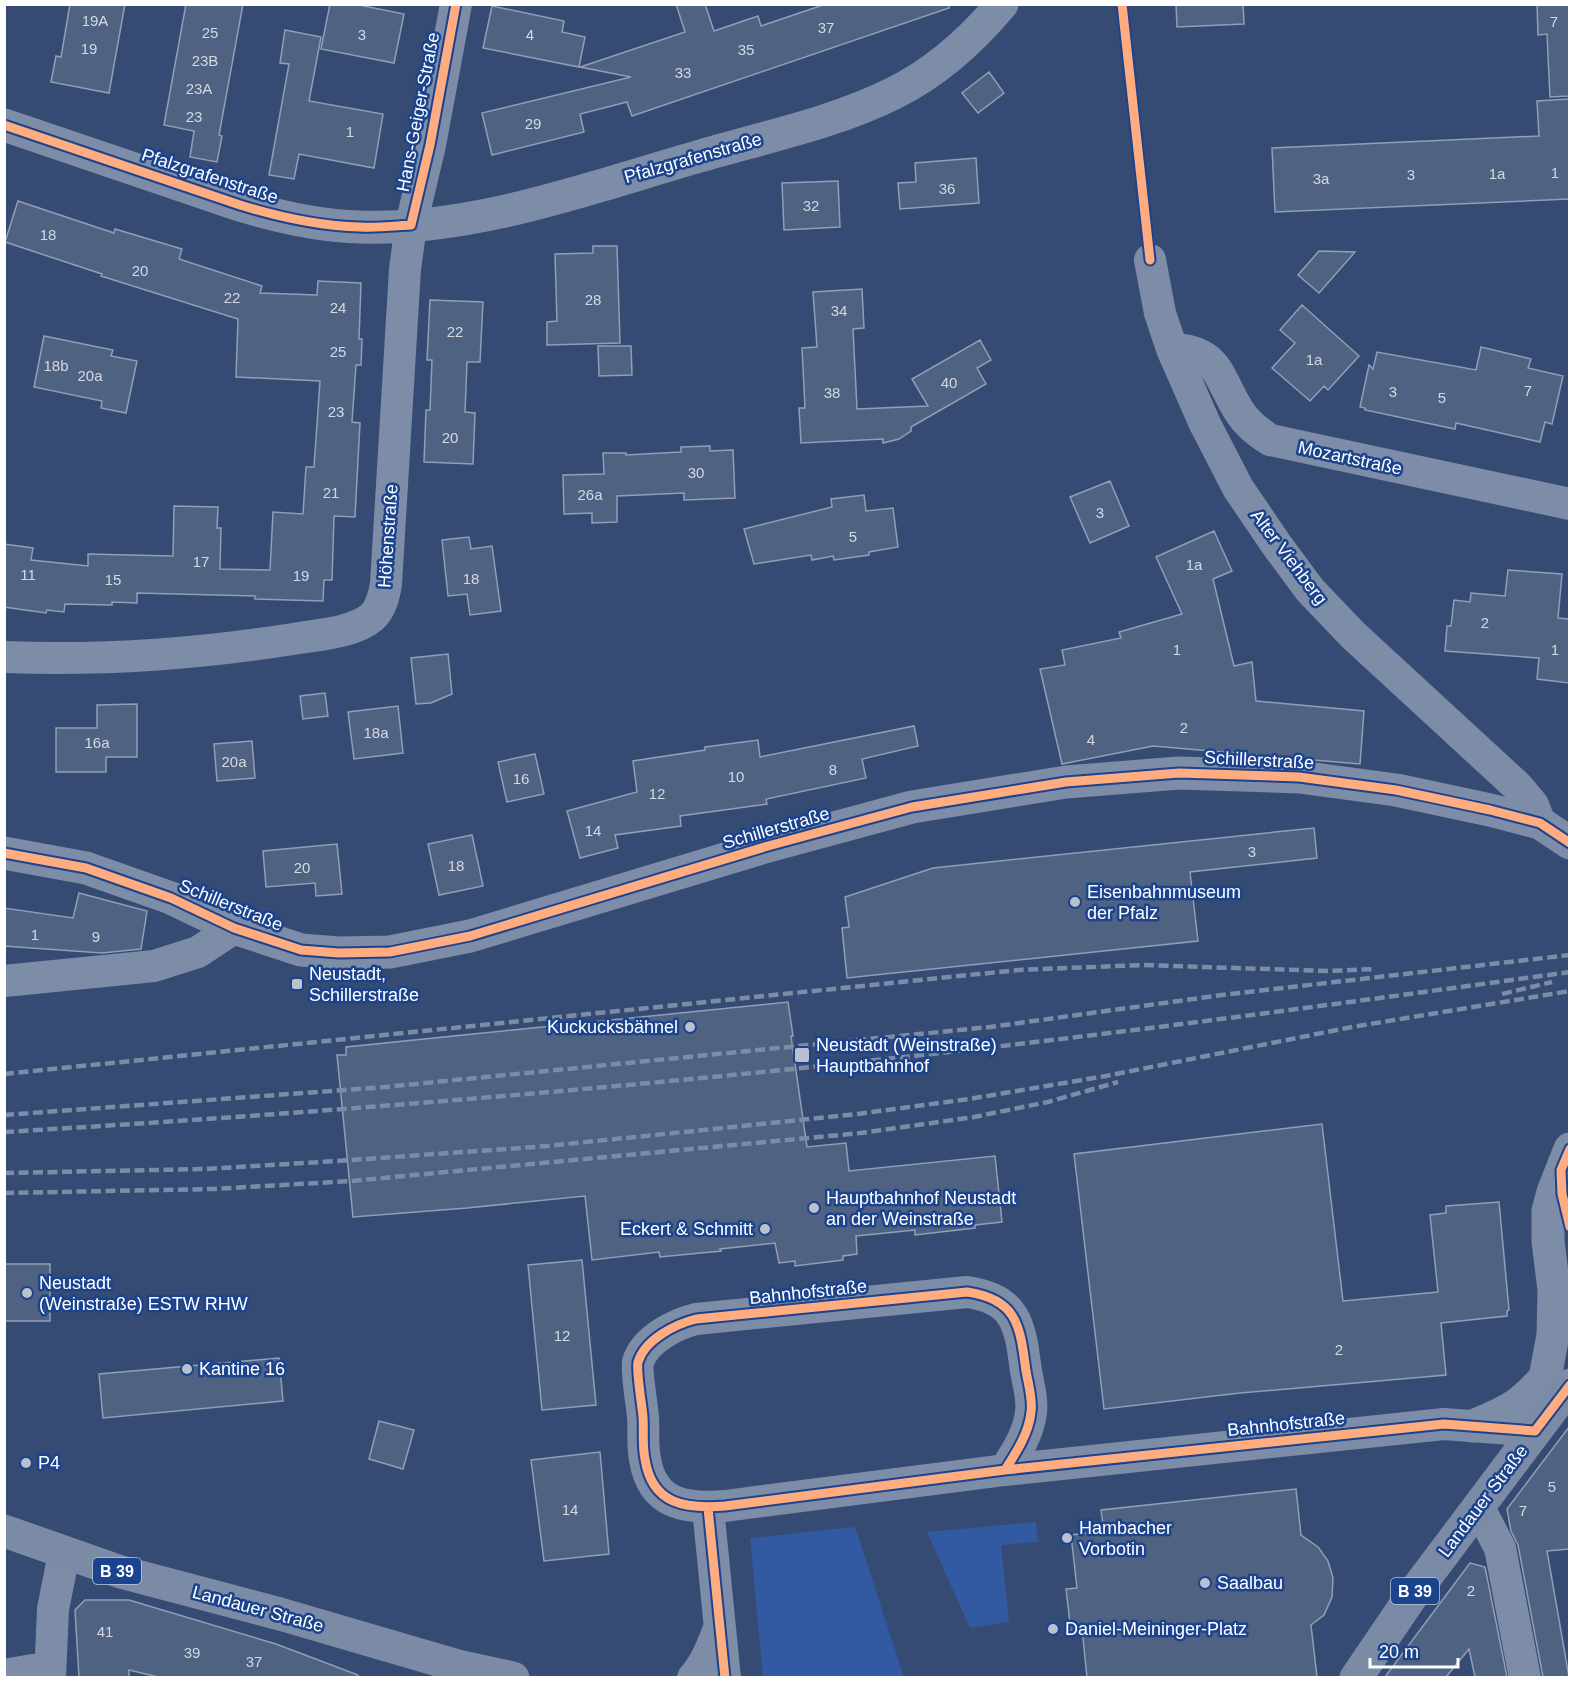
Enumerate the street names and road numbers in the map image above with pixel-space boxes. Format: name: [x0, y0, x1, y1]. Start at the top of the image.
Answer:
street label: Hans-Geiger-Straße: [393, 31, 443, 193]
street label: Pfalzgrafenstraße: [622, 129, 764, 187]
street label: Pfalzgrafenstraße: [139, 145, 281, 207]
street label: Mozartstraße: [1296, 437, 1404, 479]
street label: Höhenstraße: [374, 483, 402, 589]
street label: Alter Viehberg: [1247, 506, 1331, 608]
street label: Schillerstraße: [1204, 747, 1314, 773]
street label: Schillerstraße: [720, 803, 832, 853]
street label: Schillerstraße: [176, 875, 286, 935]
street label: Bahnhofstraße: [748, 1276, 868, 1308]
street label: Bahnhofstraße: [1226, 1408, 1346, 1440]
street label: Landauer Straße: [1434, 1441, 1532, 1561]
road number: B 39: [93, 1558, 141, 1584]
road number: B 39: [1391, 1578, 1439, 1604]
street label: Landauer Straße: [190, 1582, 326, 1636]

